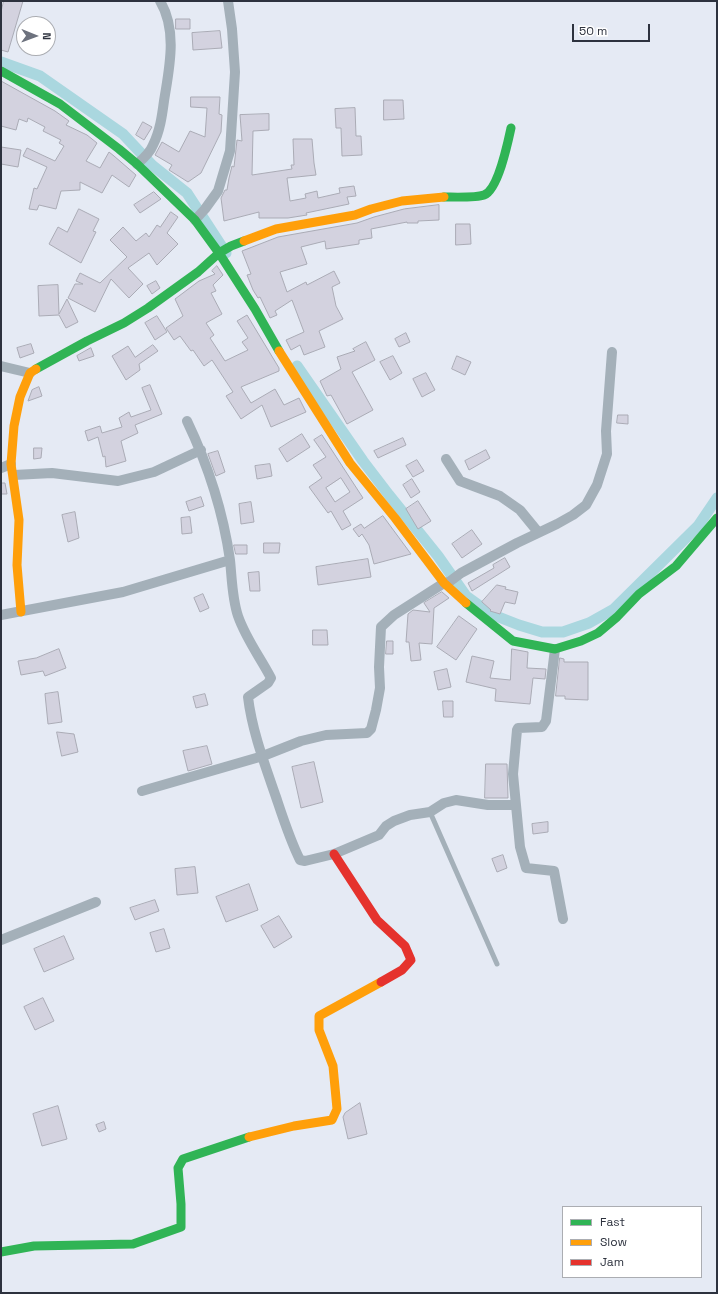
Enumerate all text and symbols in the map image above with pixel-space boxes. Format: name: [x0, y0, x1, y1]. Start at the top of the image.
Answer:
north arrow: [16, 16, 56, 56]
scale bar: [574, 16, 652, 42]
text: 50 m: [579, 23, 607, 39]
text: N: [40, 32, 54, 40]
legend: [562, 1206, 702, 1278]
text: Fast: [600, 1214, 625, 1230]
text: Slow: [600, 1234, 627, 1250]
text: Jam: [600, 1254, 624, 1270]

